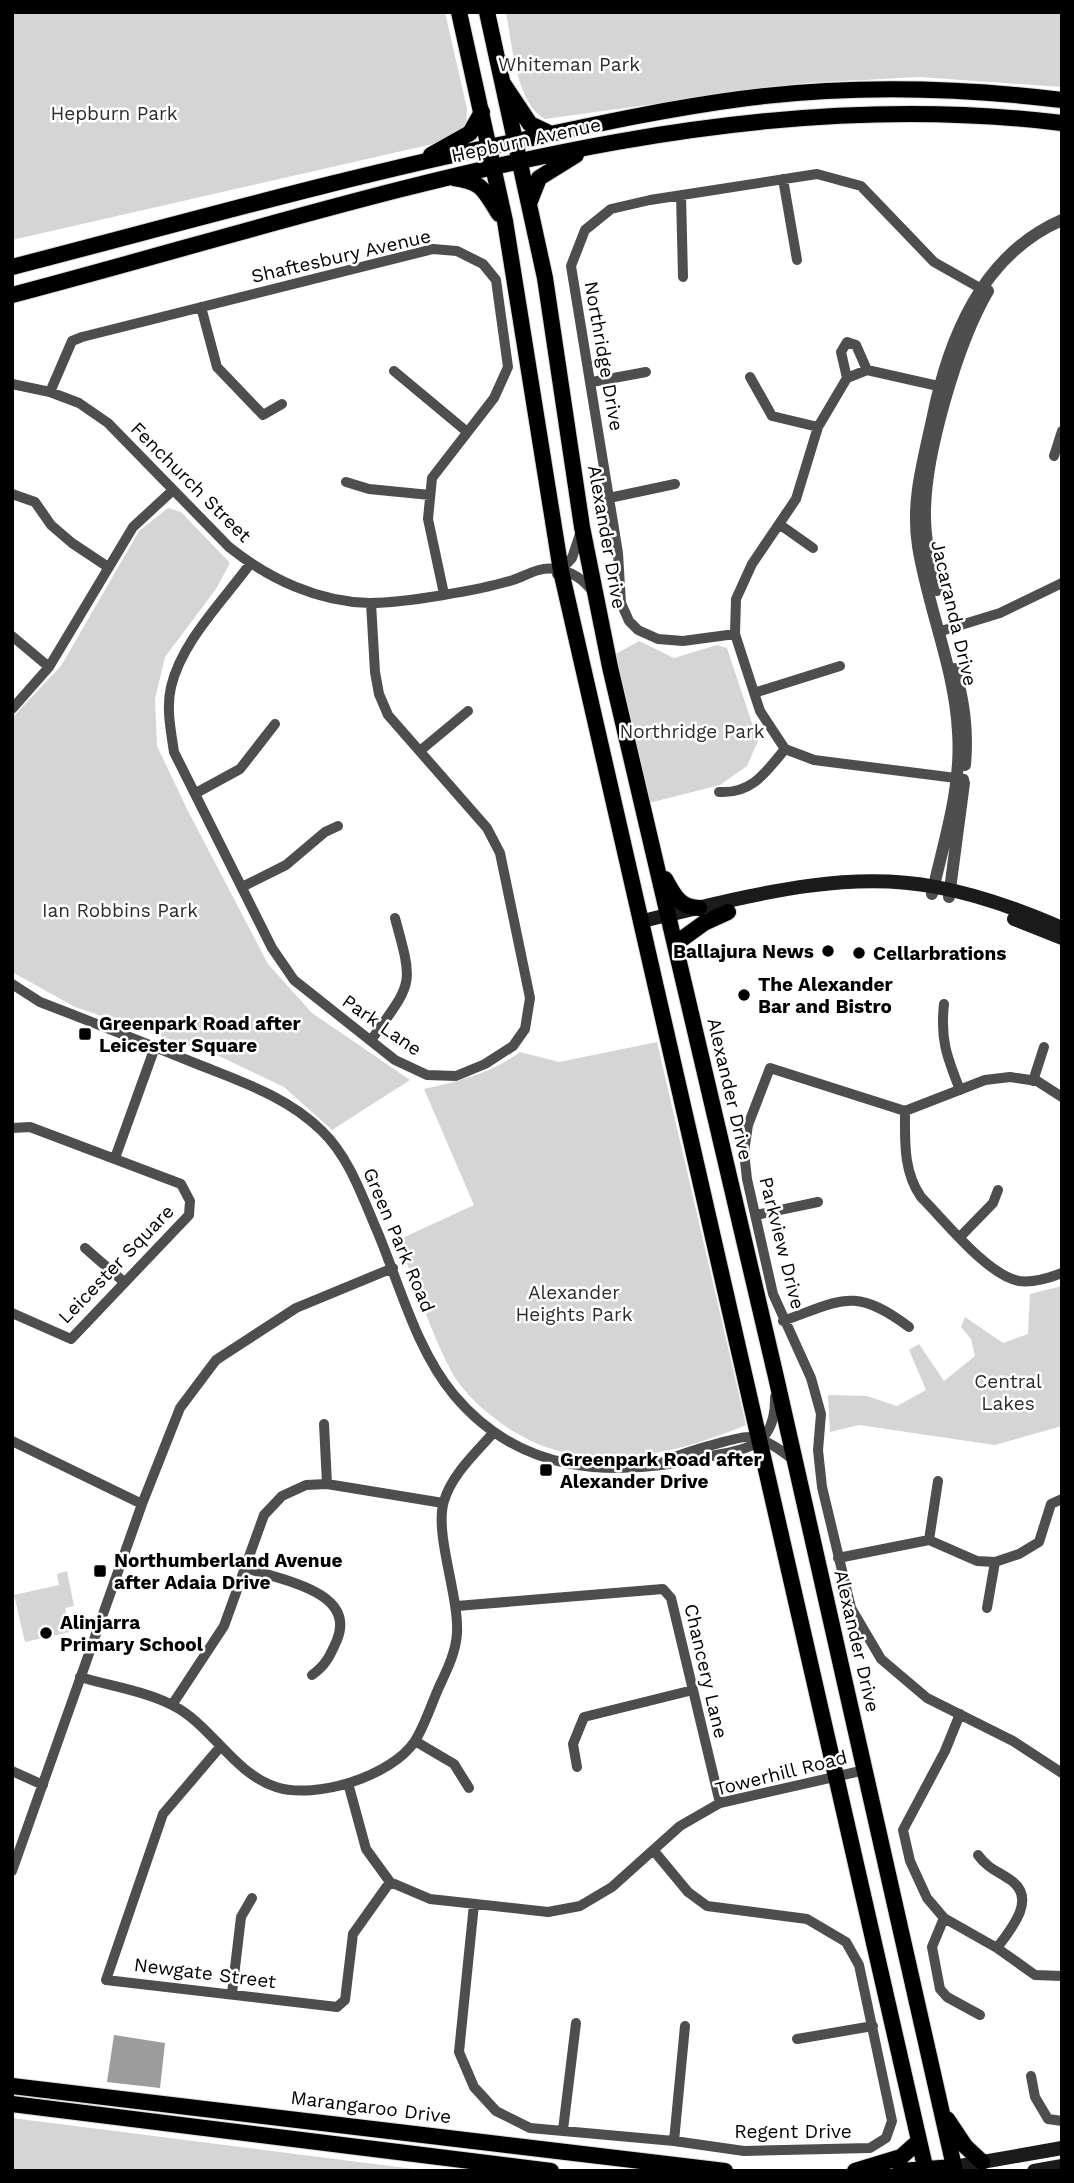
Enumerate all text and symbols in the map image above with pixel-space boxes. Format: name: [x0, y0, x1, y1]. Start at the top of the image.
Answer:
park label: Whiteman Park: [498, 53, 640, 76]
park label: Hepburn Park: [50, 102, 178, 125]
street label: Hepburn Avenue: [449, 113, 603, 167]
street label: Shaftesbury Avenue: [249, 224, 433, 288]
street label: Northridge Drive: [580, 279, 628, 433]
street label: Fenchurch Street: [126, 417, 256, 547]
street label: Alexander Drive: [583, 463, 631, 611]
street label: Jacaranda Drive: [926, 538, 982, 688]
park label: Northridge Park: [619, 720, 765, 743]
park label: Ian Robbins Park: [42, 899, 198, 922]
place label: Ballajura News: [673, 940, 814, 963]
place label: Cellarbrations: [873, 942, 1006, 965]
marker: Ballajura News: [820, 943, 836, 959]
marker: Cellarbrations: [851, 945, 867, 961]
place label: The Alexander Bar and Bistro: [758, 973, 893, 1018]
marker: The Alexander Bar and Bistro: [736, 987, 752, 1003]
street label: Park Lane: [338, 989, 426, 1061]
place label: Greenpark Road after Leicester Square: [99, 1012, 302, 1057]
street label: Alexander Drive: [702, 1016, 758, 1162]
marker: Greenpark Road after Leicester Square: [77, 1026, 93, 1042]
street label: Green Park Road: [358, 1164, 440, 1316]
street label: Parkview Drive: [754, 1174, 810, 1312]
street label: Leicester Square: [53, 1200, 179, 1328]
park label: Alexander Heights Park: [516, 1281, 633, 1326]
park label: Central Lakes: [974, 1370, 1042, 1415]
place label: Greenpark Road after Alexander Drive: [560, 1448, 763, 1493]
marker: Greenpark Road after Alexander Drive: [538, 1462, 554, 1478]
place label: Northumberland Avenue after Adaia Drive: [114, 1549, 342, 1594]
marker: Northumberland Avenue after Adaia Drive: [92, 1563, 108, 1579]
street label: Alexander Drive: [829, 1568, 885, 1714]
street label: Chancery Lane: [679, 1602, 733, 1740]
place label: Alinjarra Primary School: [60, 1611, 204, 1656]
marker: Alinjarra Primary School: [38, 1625, 54, 1641]
street label: Towerhill Road: [713, 1745, 849, 1801]
street label: Newgate Street: [133, 1953, 277, 1993]
street label: Marangaroo Drive: [289, 2086, 453, 2128]
street label: Regent Drive: [734, 2120, 852, 2143]

